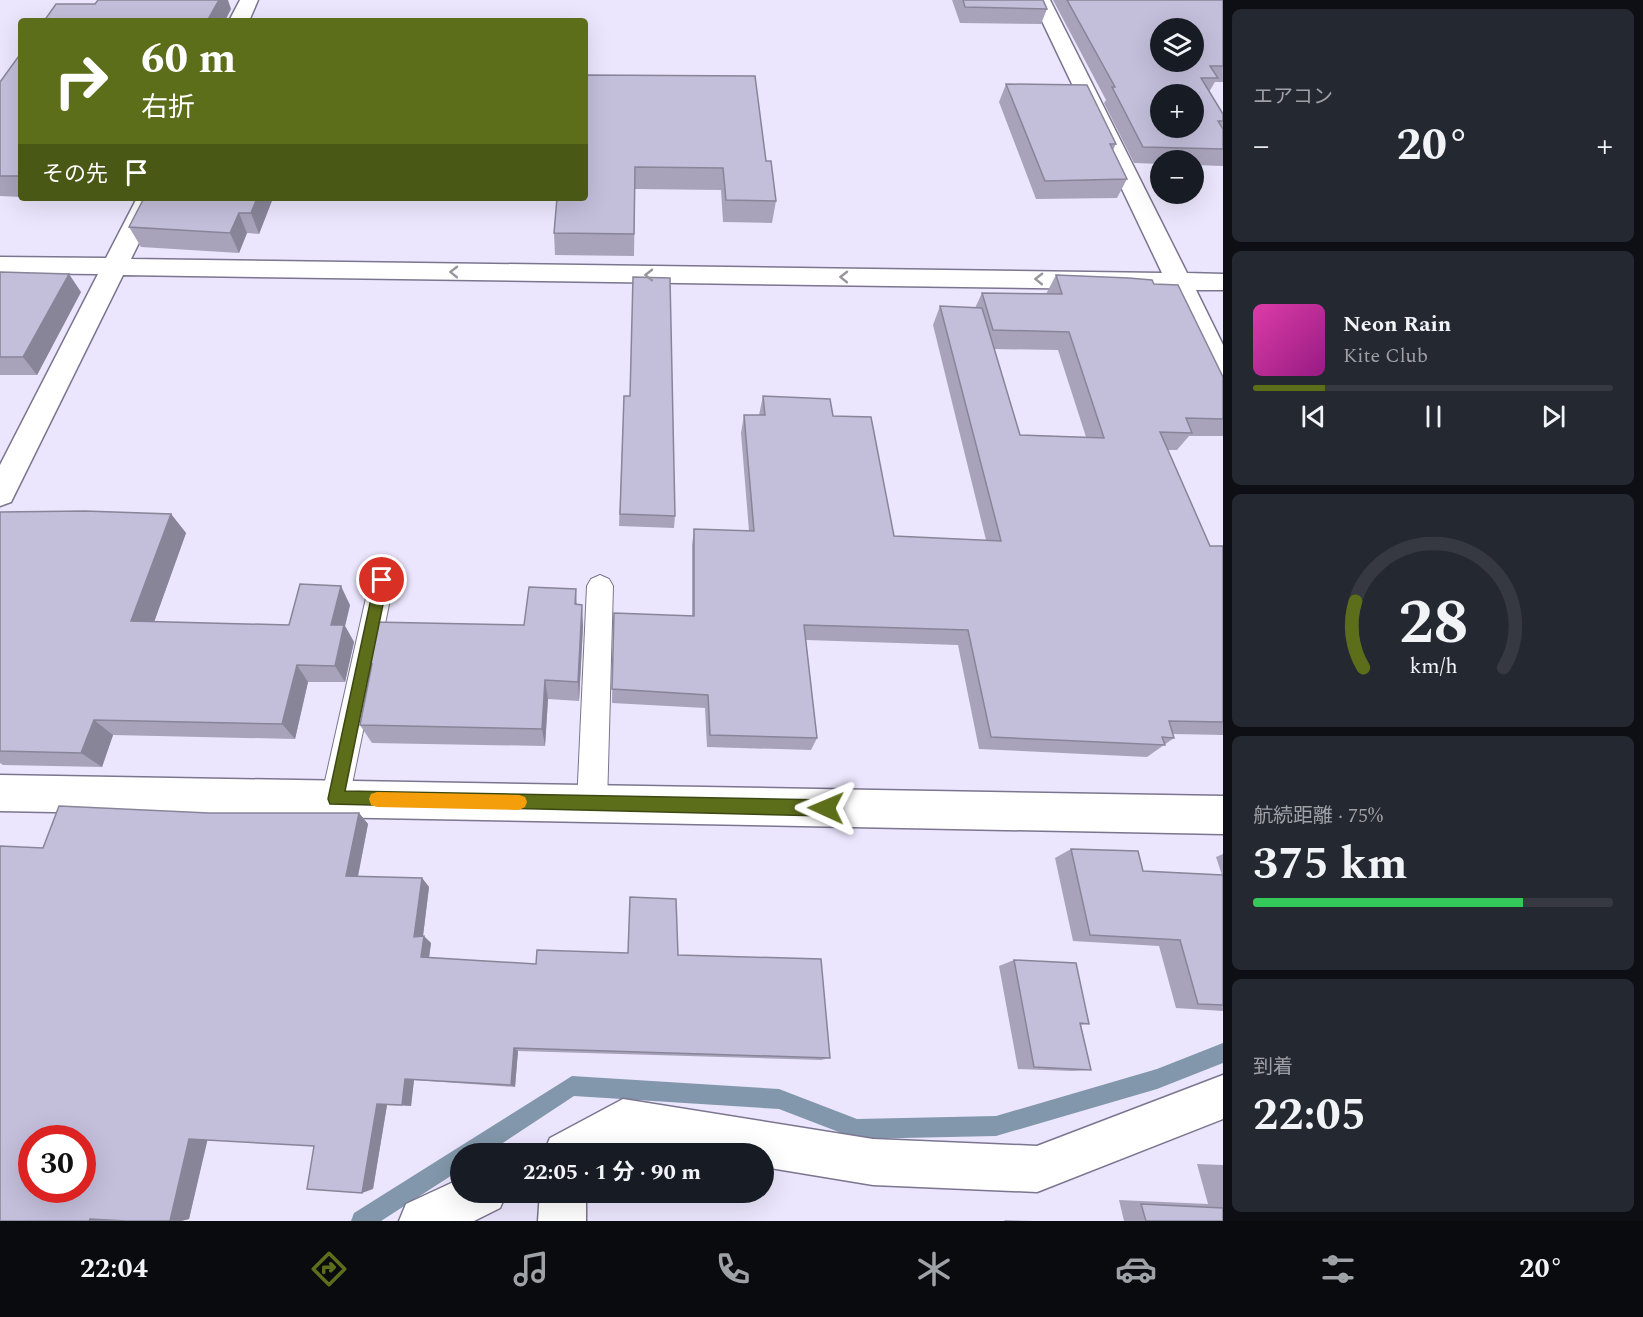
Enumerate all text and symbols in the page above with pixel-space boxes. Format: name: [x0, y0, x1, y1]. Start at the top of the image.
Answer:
map controls: [1150, 18, 1204, 204]
button: layers: [1150, 18, 1204, 72]
text: 60 m: [141, 28, 236, 91]
icon: right: [42, 42, 120, 120]
text: エアコン: [1253, 82, 1333, 112]
button: +: [1150, 84, 1204, 138]
text: 右折: [141, 87, 195, 129]
text: 20°: [1397, 111, 1470, 180]
text: −: [1253, 121, 1270, 171]
text: +: [1597, 121, 1613, 171]
button: −: [1150, 150, 1204, 204]
icon: arrive: [120, 156, 153, 189]
text: その先: [42, 158, 108, 191]
one-way arrow: [449, 266, 458, 278]
one-way arrow: [644, 268, 653, 281]
one-way arrow: [839, 271, 848, 283]
one-way arrow: [1034, 273, 1043, 286]
text: Neon Rain: [1343, 308, 1451, 341]
text: Kite Club: [1343, 341, 1428, 371]
icon: previous: [1297, 400, 1330, 433]
icon: pause: [1417, 400, 1450, 433]
icon: next: [1537, 400, 1570, 433]
pin: [356, 554, 407, 605]
icon: arrive: [365, 563, 398, 596]
text: 28: [1398, 576, 1468, 671]
text: km/h: [1409, 650, 1457, 683]
position arrow: [794, 776, 858, 840]
text: 航続距離 · 75%: [1253, 801, 1383, 831]
text: 375 km: [1253, 830, 1408, 899]
text: 到着: [1253, 1052, 1293, 1082]
text: 22:05: [1253, 1081, 1366, 1150]
speed limit sign: 30: [18, 1125, 96, 1203]
text: 22:05 · 1 分 · 90 m: [523, 1156, 701, 1189]
text: 22:04: [80, 1248, 148, 1290]
icon: directions: [308, 1248, 350, 1290]
icon: music: [510, 1248, 552, 1290]
icon: phone: [712, 1248, 754, 1290]
icon: climate: [913, 1248, 955, 1290]
icon: car: [1115, 1248, 1157, 1290]
icon: filters: [1317, 1248, 1359, 1290]
text: 20°: [1519, 1248, 1563, 1290]

